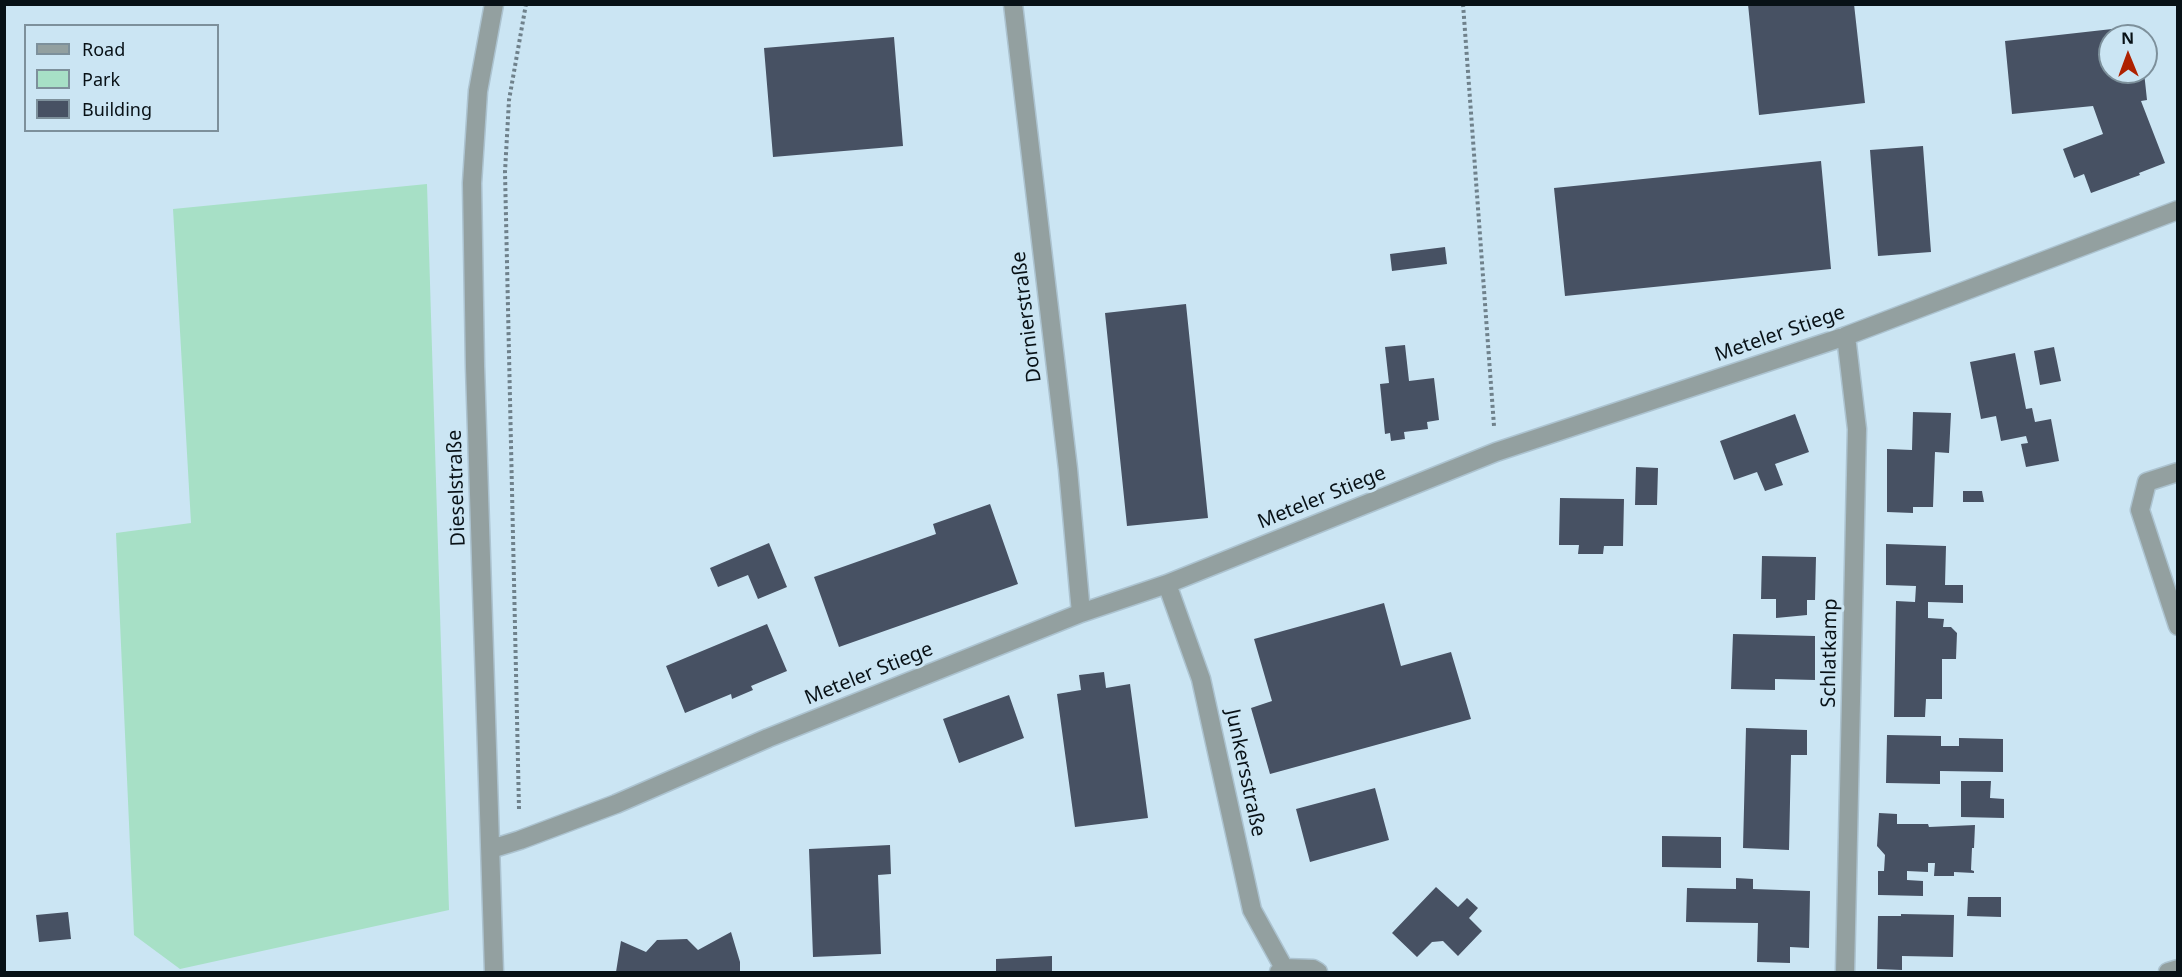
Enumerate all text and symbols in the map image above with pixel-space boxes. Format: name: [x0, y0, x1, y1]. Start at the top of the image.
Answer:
legend: [24, 24, 219, 132]
north arrow: [2098, 24, 2158, 84]
text: N: [2121, 27, 2134, 49]
text: Road: [82, 37, 125, 61]
text: Park: [82, 67, 120, 91]
text: Building: [82, 97, 152, 121]
street label: Dornierstraße: [1007, 250, 1047, 384]
street label: Meteler Stiege: [1712, 301, 1848, 367]
street label: Dieselstraße: [443, 429, 471, 547]
street label: Meteler Stiege: [1254, 461, 1390, 535]
street label: Schlatkamp: [1817, 598, 1843, 708]
street label: Meteler Stiege: [801, 637, 937, 711]
street label: Junkersstraße: [1220, 707, 1270, 839]

